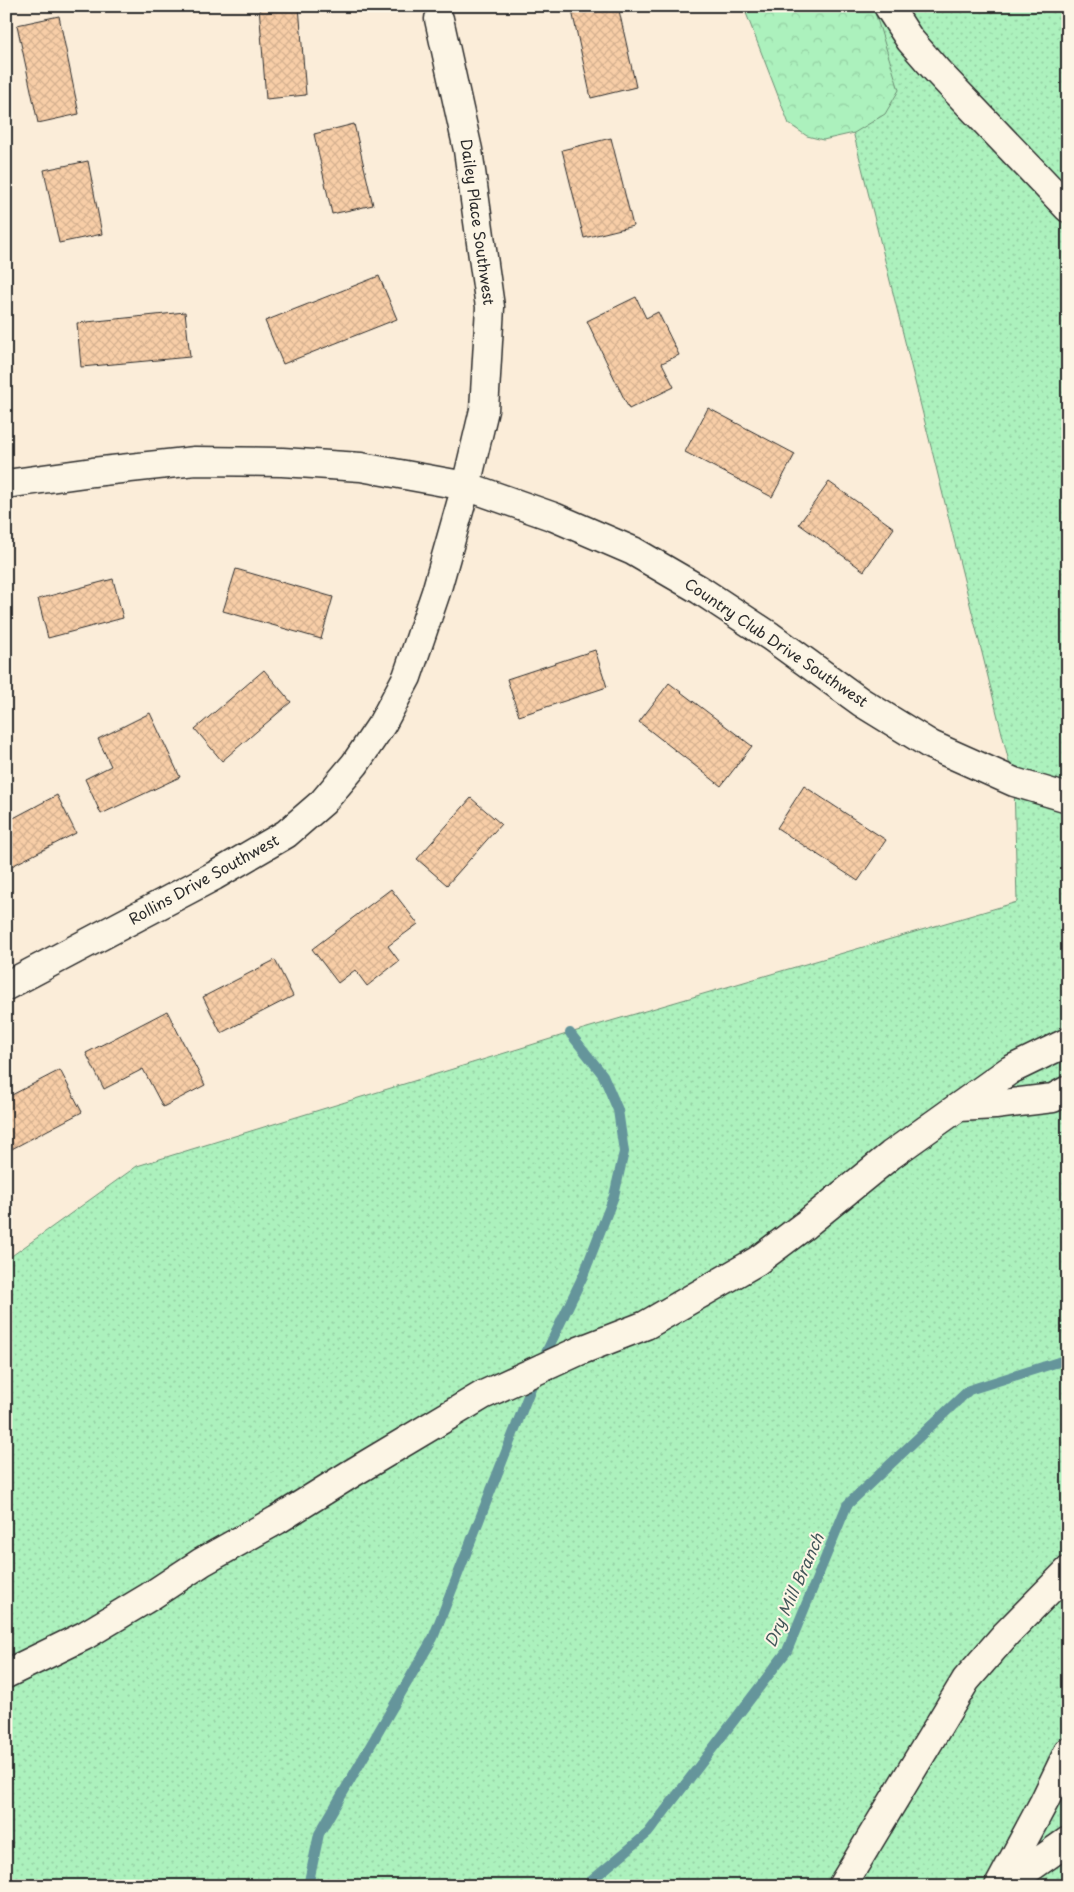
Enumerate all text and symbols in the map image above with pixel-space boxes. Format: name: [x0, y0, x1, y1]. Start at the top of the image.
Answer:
street label: Dailey Place Southwest: [455, 137, 502, 306]
street label: Country Club Drive Southwest: [681, 572, 873, 712]
street label: Rollins Drive Southwest: [124, 828, 283, 930]
water label: Dry Mill Branch: [757, 1528, 829, 1650]

